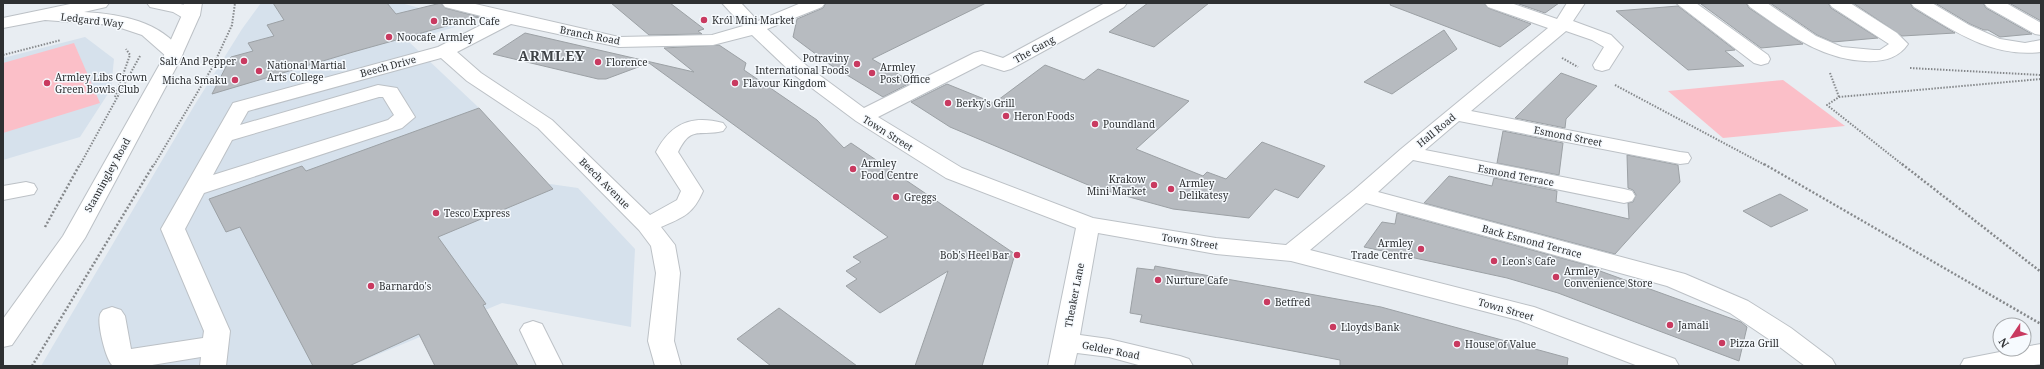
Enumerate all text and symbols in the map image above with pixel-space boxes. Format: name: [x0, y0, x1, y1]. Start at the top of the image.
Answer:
street label: Ledgard Way: [60, 9, 124, 31]
place label: Król Mini Market: [712, 13, 795, 27]
place label: Branch Cafe: [442, 14, 500, 28]
marker: Król Mini Market: [699, 15, 709, 25]
marker: Branch Cafe: [429, 16, 439, 26]
street label: Branch Road: [559, 22, 621, 48]
place label: Noocafe Armley: [397, 30, 474, 44]
marker: Noocafe Armley: [384, 32, 394, 42]
street label: The Gang: [1011, 32, 1058, 66]
district label: ARMLEY: [518, 46, 586, 65]
place label: Potraviny International Foods: [755, 51, 849, 77]
street label: Beech Drive: [358, 52, 418, 80]
place label: Salt And Pepper: [160, 54, 236, 68]
place label: Florence: [606, 55, 648, 69]
marker: Salt And Pepper: [239, 56, 249, 66]
marker: Florence: [593, 57, 603, 67]
place label: National Martial Arts College: [267, 58, 346, 84]
marker: Potraviny International Foods: [852, 59, 862, 69]
place label: Armley Post Office: [880, 60, 930, 86]
marker: National Martial Arts College: [254, 66, 264, 76]
marker: Armley Post Office: [867, 68, 877, 78]
place label: Armley Libs Crown Green Bowls Club: [55, 70, 148, 96]
place label: Micha Smaku: [162, 73, 228, 87]
marker: Micha Smaku: [230, 75, 240, 85]
place label: Flavour Kingdom: [743, 76, 827, 90]
marker: Armley Libs Crown Green Bowls Club: [42, 78, 52, 88]
marker: Flavour Kingdom: [730, 78, 740, 88]
place label: Berky's Grill: [956, 96, 1015, 110]
marker: Berky's Grill: [943, 98, 953, 108]
place label: Heron Foods: [1014, 109, 1075, 123]
street label: Hall Road: [1414, 110, 1458, 150]
marker: Heron Foods: [1001, 111, 1011, 121]
street label: Town Street: [860, 112, 916, 154]
place label: Poundland: [1103, 117, 1155, 131]
marker: Poundland: [1090, 119, 1100, 129]
street label: Esmond Street: [1533, 123, 1604, 150]
street label: Stanningley Road: [81, 135, 133, 215]
street label: Beech Avenue: [576, 154, 634, 212]
place label: Armley Food Centre: [861, 156, 918, 182]
street label: Esmond Terrace: [1477, 161, 1555, 189]
marker: Armley Food Centre: [848, 164, 858, 174]
place label: Krakow Mini Market: [1087, 172, 1146, 198]
place label: Armley Delikatesy: [1179, 176, 1229, 202]
marker: Krakow Mini Market: [1149, 180, 1159, 190]
marker: Armley Delikatesy: [1166, 184, 1176, 194]
place label: Greggs: [904, 190, 937, 204]
marker: Greggs: [891, 192, 901, 202]
place label: Tesco Express: [444, 206, 510, 220]
marker: Tesco Express: [431, 208, 441, 218]
street label: Back Esmond Terrace: [1481, 221, 1583, 261]
street label: Town Street: [1161, 230, 1220, 252]
place label: Armley Trade Centre: [1351, 236, 1413, 262]
marker: Armley Trade Centre: [1416, 244, 1426, 254]
place label: Bob's Heel Bar: [940, 248, 1009, 262]
marker: Bob's Heel Bar: [1012, 250, 1022, 260]
place label: Leon's Cafe: [1502, 254, 1556, 268]
marker: Leon's Cafe: [1489, 256, 1499, 266]
street label: Theaker Lane: [1061, 262, 1087, 328]
place label: Armley Convenience Store: [1564, 264, 1653, 290]
marker: Armley Convenience Store: [1551, 272, 1561, 282]
place label: Nurture Cafe: [1166, 273, 1228, 287]
marker: Nurture Cafe: [1153, 275, 1163, 285]
place label: Barnardo's: [379, 279, 432, 293]
marker: Barnardo's: [366, 281, 376, 291]
street label: Town Street: [1477, 294, 1536, 324]
place label: Betfred: [1275, 295, 1310, 309]
marker: Betfred: [1262, 297, 1272, 307]
north arrow: [1992, 317, 2032, 357]
place label: Jamali: [1677, 318, 1709, 332]
place label: Lloyds Bank: [1341, 320, 1399, 334]
marker: Jamali: [1665, 320, 1675, 330]
marker: Lloyds Bank: [1328, 322, 1338, 332]
text: N: [1995, 335, 2012, 351]
place label: Pizza Grill: [1730, 336, 1779, 350]
place label: House of Value: [1465, 337, 1536, 351]
street label: Gelder Road: [1081, 338, 1141, 362]
marker: Pizza Grill: [1717, 338, 1727, 348]
marker: House of Value: [1452, 339, 1462, 349]

